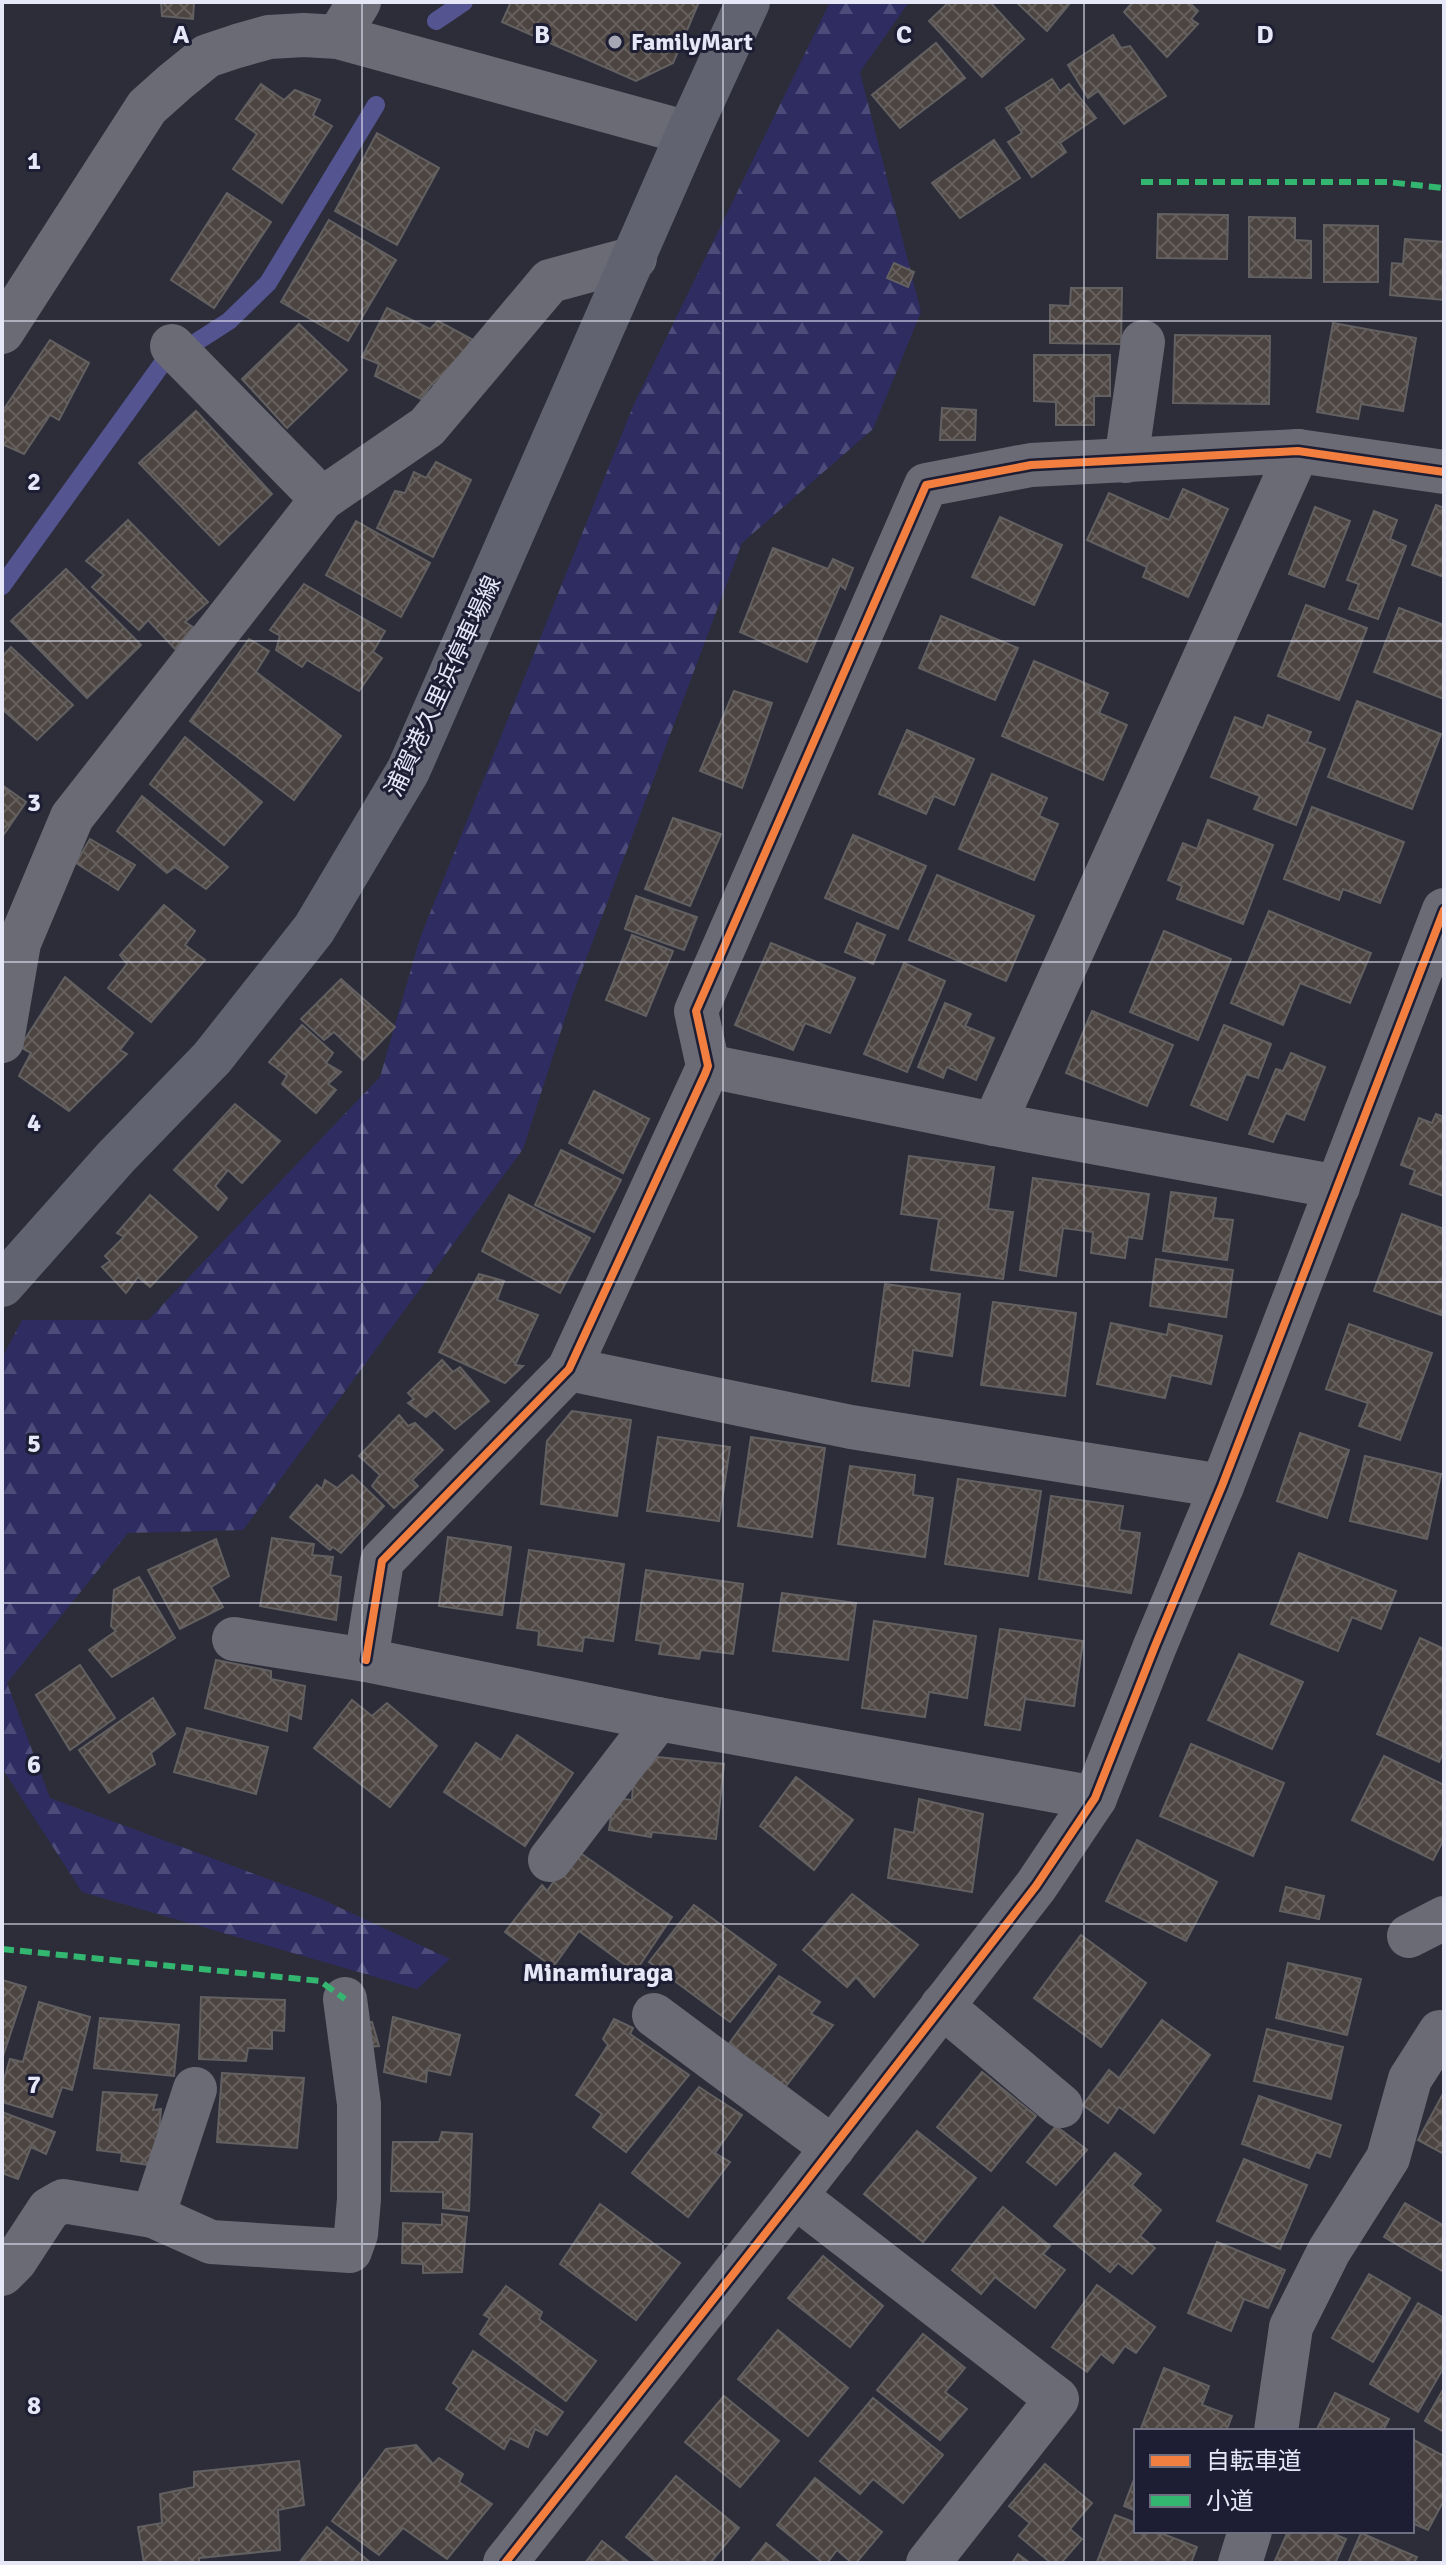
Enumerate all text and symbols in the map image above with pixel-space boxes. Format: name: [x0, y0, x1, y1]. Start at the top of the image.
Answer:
text: A: [173, 19, 190, 51]
text: B: [534, 19, 550, 51]
text: C: [896, 19, 912, 51]
text: D: [1256, 19, 1274, 51]
place label: FamilyMart: [631, 27, 753, 57]
marker: FamilyMart: [606, 33, 624, 51]
text: 1: [27, 145, 41, 177]
text: 2: [27, 466, 41, 498]
street label: 浦賀港久里浜停車場線: [379, 571, 507, 801]
text: 3: [27, 787, 41, 819]
text: 4: [27, 1107, 41, 1139]
text: 5: [27, 1428, 41, 1460]
text: 6: [27, 1749, 41, 1781]
district label: Minamiuraga: [523, 1957, 673, 1989]
text: 7: [27, 2069, 41, 2101]
text: 8: [27, 2390, 41, 2422]
legend: [1134, 2429, 1414, 2533]
text: 自転車道: [1206, 2446, 1302, 2476]
text: 小道: [1206, 2486, 1254, 2516]

